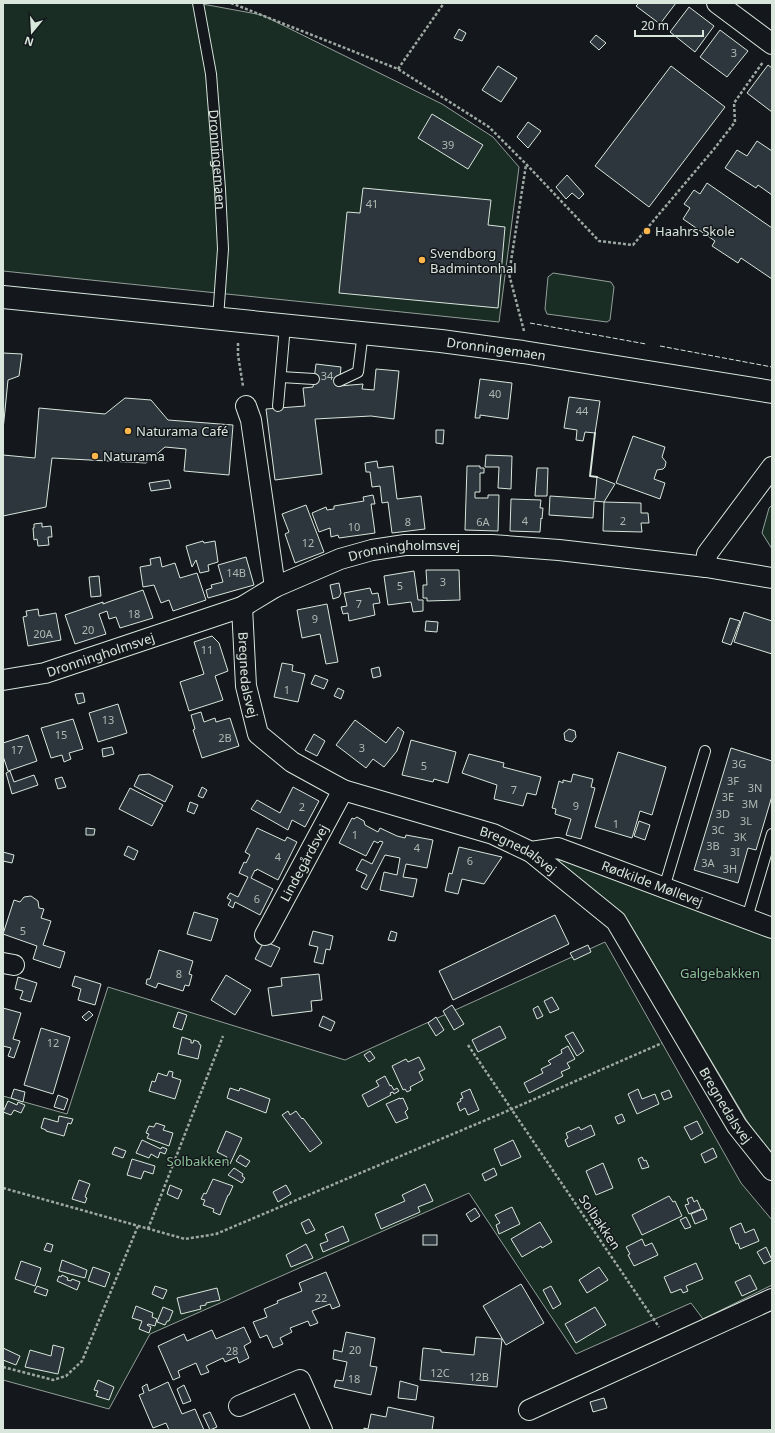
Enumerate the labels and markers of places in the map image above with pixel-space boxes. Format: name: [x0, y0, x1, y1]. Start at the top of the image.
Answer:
place label: Haahrs Skole: [655, 222, 735, 240]
marker: Haahrs Skole: [642, 226, 652, 236]
place label: Svendborg Badmintonhal: [430, 244, 517, 277]
marker: Svendborg Badmintonhal: [417, 255, 427, 265]
place label: Naturama Café: [136, 422, 228, 440]
marker: Naturama Café: [123, 426, 133, 436]
place label: Naturama: [103, 447, 165, 465]
marker: Naturama: [90, 451, 100, 461]

